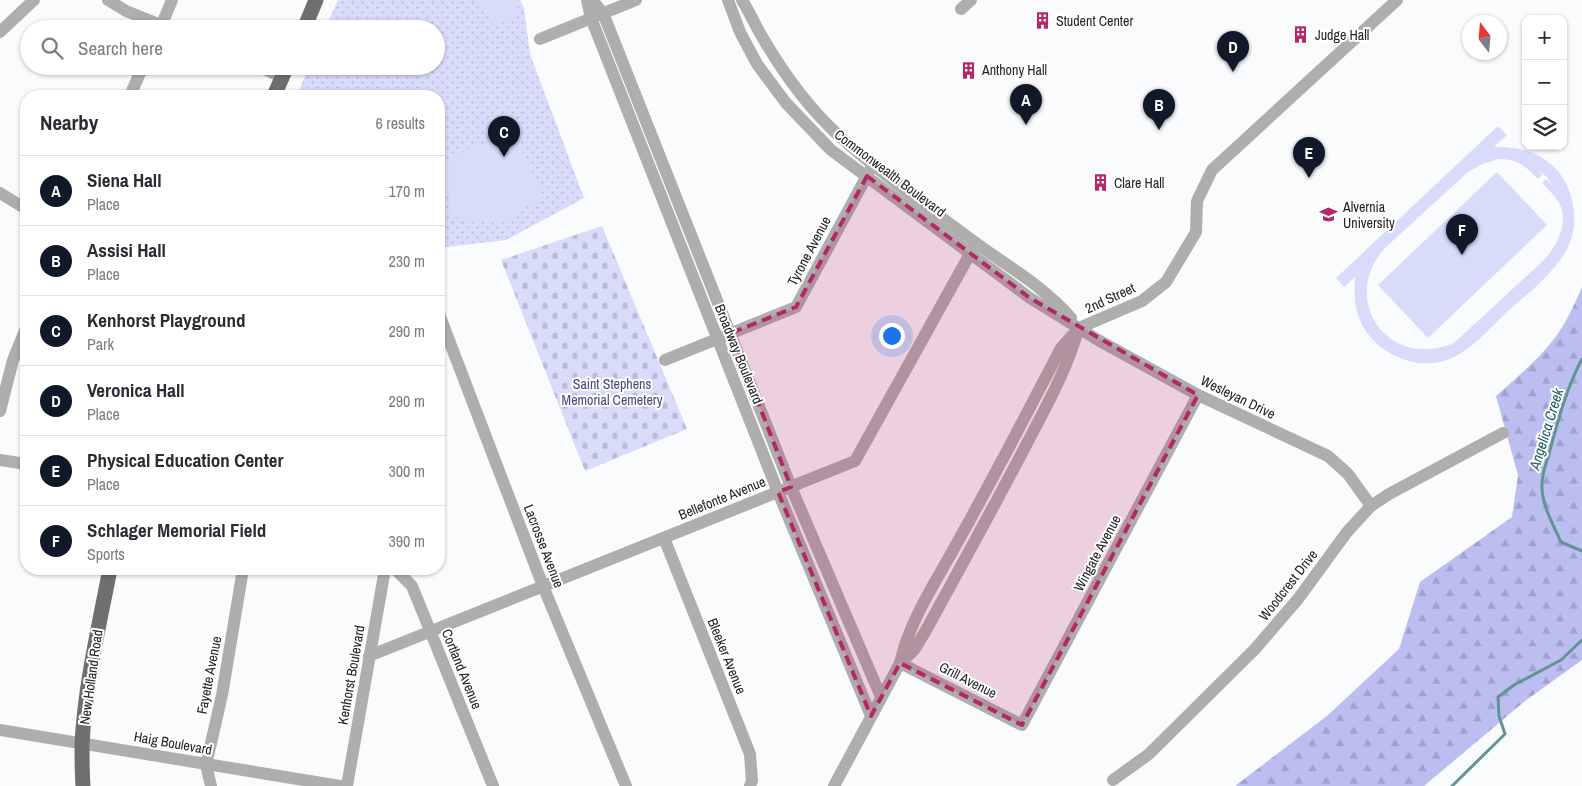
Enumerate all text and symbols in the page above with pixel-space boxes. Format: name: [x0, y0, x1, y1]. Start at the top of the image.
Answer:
building icon: Student Center: [1032, 11, 1052, 31]
place label: Student Center: [1056, 12, 1133, 30]
north arrow: [1462, 15, 1507, 60]
map controls: [1522, 15, 1567, 150]
button: +: [1522, 15, 1567, 60]
search box: [20, 20, 445, 75]
building icon: Judge Hall: [1291, 25, 1311, 45]
place label: Judge Hall: [1315, 26, 1369, 44]
pin: D: [1217, 31, 1249, 72]
icon: search: [38, 34, 66, 62]
text: Search here: [78, 35, 163, 61]
building icon: Anthony Hall: [958, 60, 978, 80]
button: −: [1522, 60, 1567, 105]
place label: Anthony Hall: [981, 61, 1047, 79]
pin: A: [1010, 84, 1042, 125]
pin: B: [1143, 89, 1175, 130]
button: layers: [1522, 105, 1567, 150]
text: Nearby: [40, 108, 98, 137]
text: 6 results: [375, 112, 425, 134]
pin: C: [488, 116, 520, 157]
street label: Commonwealth Boulevard: [831, 125, 949, 221]
pin: E: [1293, 137, 1325, 178]
text: Siena Hall: [87, 167, 161, 193]
building icon: Clare Hall: [1090, 173, 1110, 193]
place label: Clare Hall: [1114, 174, 1164, 192]
text: A: [51, 180, 61, 202]
text: 170 m: [389, 180, 425, 202]
text: Place: [87, 193, 120, 215]
place label: Alvernia University: [1342, 198, 1395, 232]
school or university icon: Alvernia University: [1319, 205, 1339, 225]
street label: Tyrone Avenue: [783, 213, 835, 289]
pin: F: [1446, 214, 1478, 255]
text: Assisi Hall: [87, 237, 166, 263]
text: B: [51, 250, 61, 272]
text: 230 m: [389, 250, 425, 272]
text: Place: [87, 263, 120, 285]
street label: 2nd Street: [1082, 279, 1138, 317]
street label: Broadway Boulevard: [711, 302, 767, 406]
text: Kenhorst Playground: [87, 307, 245, 333]
text: C: [51, 320, 61, 342]
text: 290 m: [389, 320, 425, 342]
your location: [879, 323, 905, 349]
text: Park: [87, 333, 114, 355]
street label: Wesleyan Drive: [1198, 371, 1278, 423]
park label: Saint Stephens Memorial Cemetery: [562, 375, 663, 409]
text: Veronica Hall: [87, 377, 185, 403]
water label: Angelica Creek: [1523, 385, 1569, 473]
text: D: [51, 390, 61, 412]
text: 290 m: [389, 390, 425, 412]
text: Place: [87, 403, 120, 425]
text: Physical Education Center: [87, 447, 284, 473]
text: E: [52, 460, 60, 482]
text: 300 m: [389, 460, 425, 482]
street label: Bellefonte Avenue: [676, 472, 768, 524]
text: Place: [87, 473, 120, 495]
street label: Lacrosse Avenue: [520, 502, 568, 590]
street label: Wingate Avenue: [1069, 512, 1125, 594]
text: Schlager Memorial Field: [87, 517, 266, 543]
text: F: [52, 530, 60, 552]
text: 390 m: [389, 530, 425, 552]
text: Sports: [87, 543, 125, 565]
street label: Woodcrest Drive: [1255, 546, 1321, 624]
street label: Bleeker Avenue: [704, 615, 750, 697]
street label: Kenhorst Boulevard: [333, 624, 369, 726]
street label: Cortland Avenue: [438, 626, 486, 712]
street label: New Holland Road: [75, 628, 107, 726]
street label: Fayette Avenue: [193, 634, 225, 716]
street label: Grill Avenue: [936, 658, 1000, 702]
street label: Haig Boulevard: [132, 727, 214, 759]

